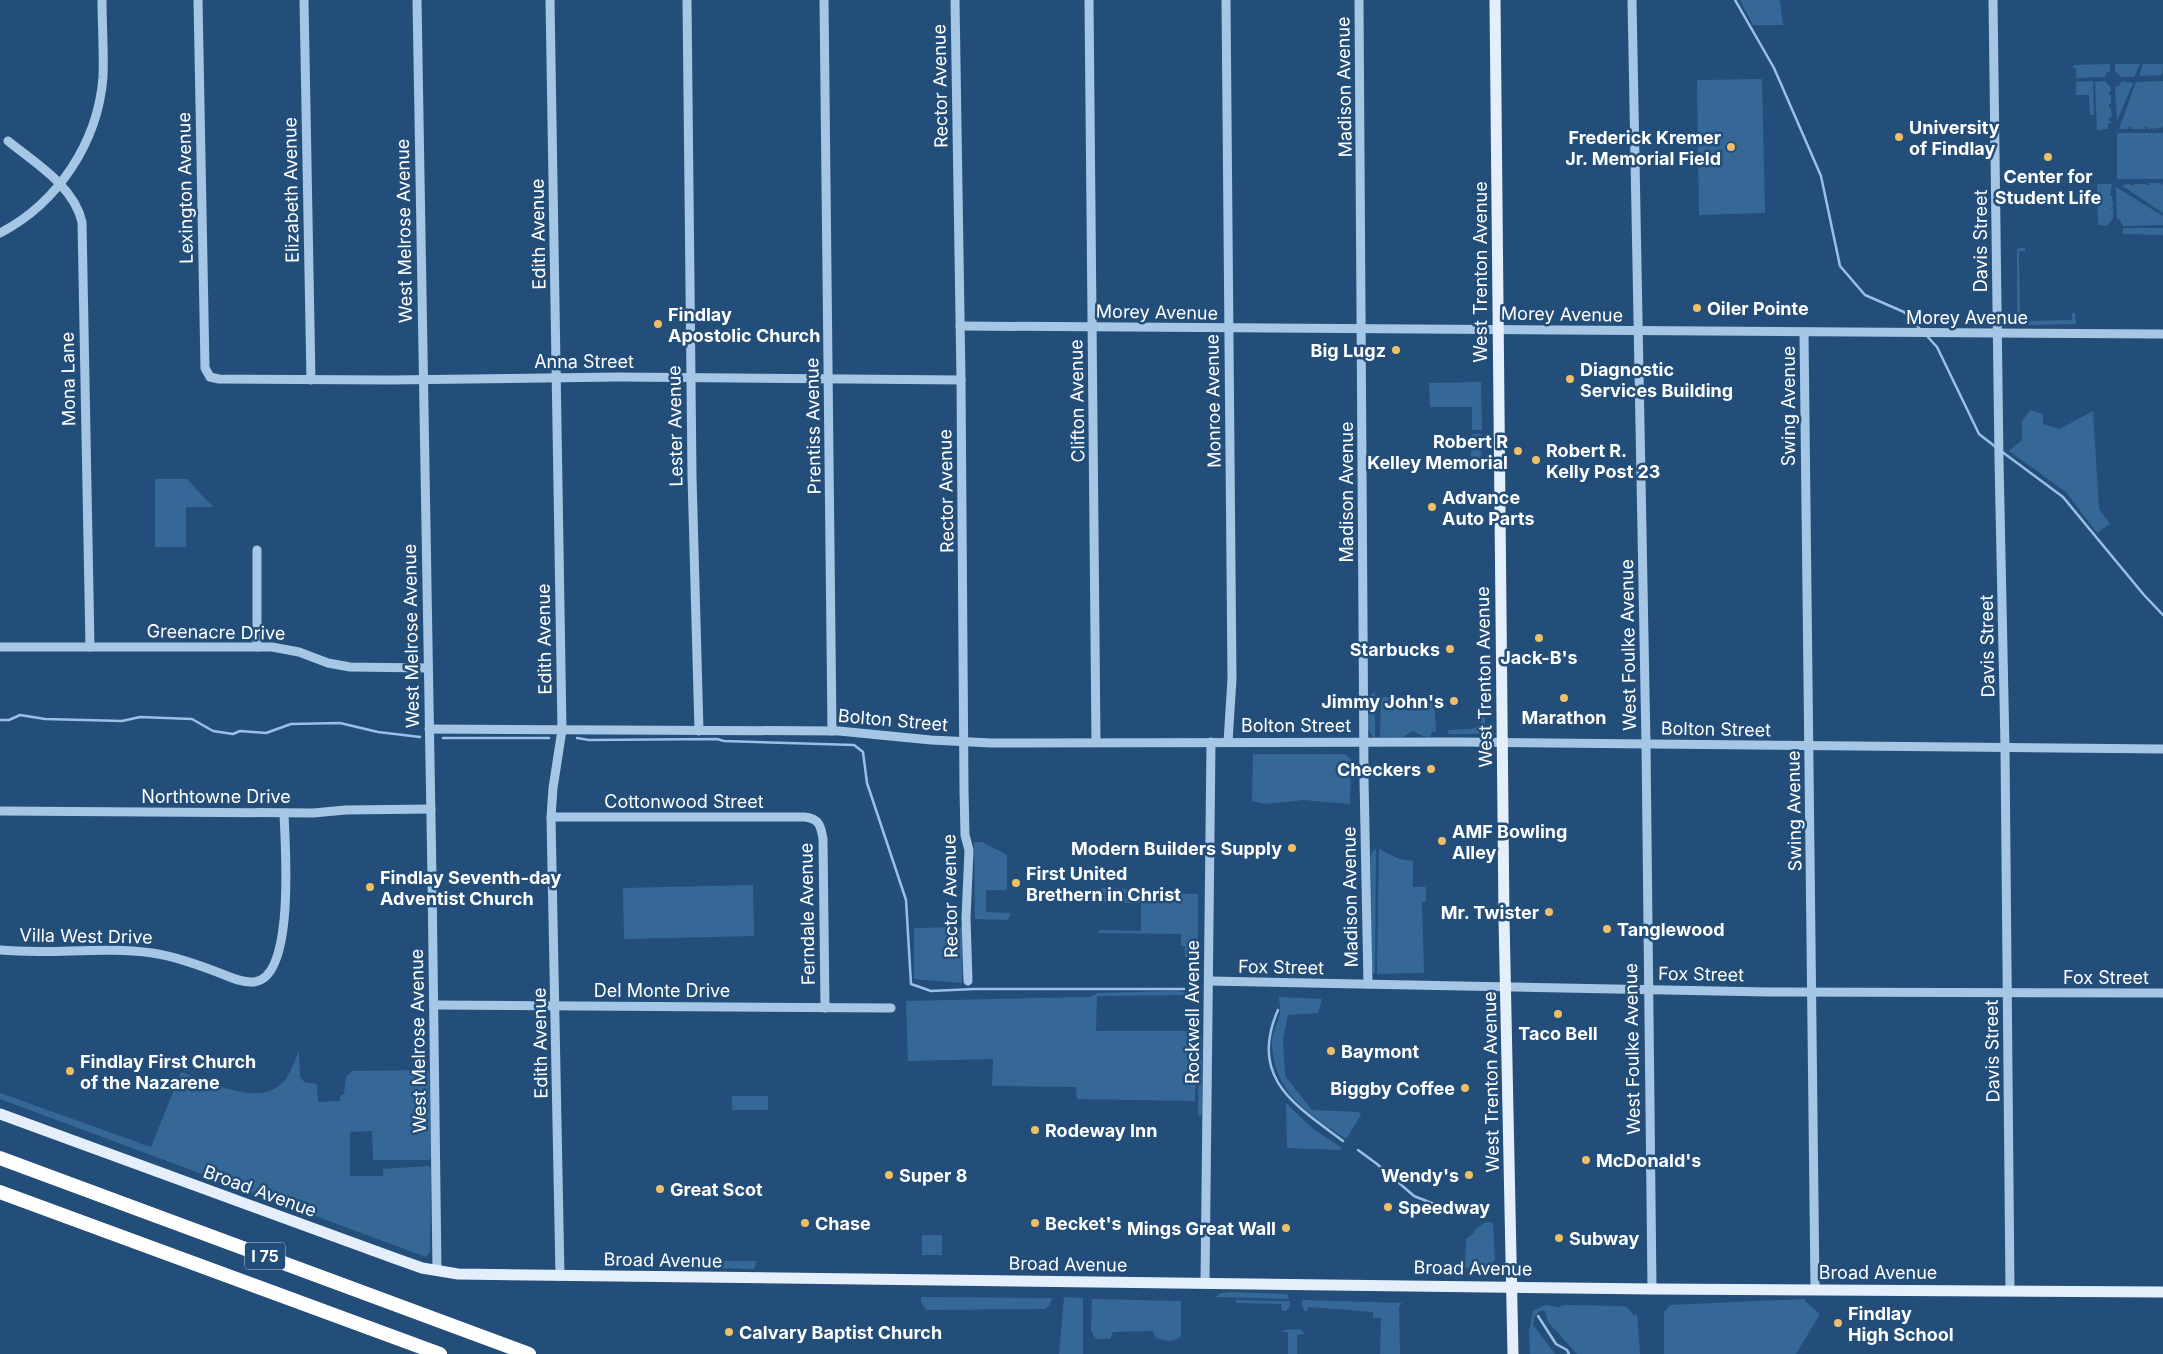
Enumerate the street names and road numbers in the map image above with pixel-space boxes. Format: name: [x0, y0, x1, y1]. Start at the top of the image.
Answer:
street label: Madison Avenue: [1332, 16, 1356, 158]
street label: Rector Avenue: [928, 24, 952, 148]
street label: Lexington Avenue: [173, 112, 197, 264]
street label: Elizabeth Avenue: [279, 117, 303, 263]
street label: West Melrose Avenue: [392, 139, 416, 323]
street label: Edith Avenue: [527, 178, 549, 290]
street label: West Trenton Avenue: [1470, 181, 1491, 363]
street label: Davis Street: [1970, 190, 1991, 292]
street label: Morey Avenue: [1096, 300, 1218, 324]
street label: Morey Avenue: [1501, 302, 1623, 326]
street label: Morey Avenue: [1906, 307, 2028, 328]
street label: Mona Lane: [57, 332, 79, 426]
street label: Monroe Avenue: [1201, 334, 1225, 468]
street label: Clifton Avenue: [1065, 339, 1089, 463]
street label: Swing Avenue: [1778, 346, 1799, 466]
street label: Anna Street: [534, 351, 634, 372]
street label: Prentiss Avenue: [801, 357, 825, 495]
street label: Lester Avenue: [663, 365, 687, 487]
street label: Madison Avenue: [1336, 422, 1357, 562]
street label: Rector Avenue: [934, 429, 958, 553]
street label: West Melrose Avenue: [399, 544, 423, 728]
street label: West Foulke Avenue: [1616, 559, 1640, 731]
street label: Edith Avenue: [533, 583, 555, 695]
street label: West Trenton Avenue: [1472, 586, 1496, 768]
street label: Davis Street: [1976, 594, 1998, 698]
street label: Greenacre Drive: [147, 620, 285, 644]
street label: Bolton Street: [837, 705, 949, 735]
street label: Bolton Street: [1241, 715, 1351, 736]
street label: Bolton Street: [1661, 718, 1771, 740]
street label: Swing Avenue: [1782, 751, 1806, 871]
street label: Northtowne Drive: [141, 786, 291, 807]
street label: Cottonwood Street: [604, 791, 764, 812]
street label: Madison Avenue: [1338, 826, 1362, 968]
street label: Rector Avenue: [938, 834, 962, 958]
street label: Ferndale Avenue: [795, 843, 819, 985]
street label: Villa West Drive: [19, 924, 153, 948]
street label: Rockwell Avenue: [1182, 940, 1203, 1084]
street label: West Melrose Avenue: [406, 949, 430, 1133]
street label: Fox Street: [1238, 956, 1324, 978]
street label: West Foulke Avenue: [1620, 963, 1644, 1135]
street label: Fox Street: [1658, 963, 1744, 985]
street label: Fox Street: [2063, 967, 2149, 988]
street label: Del Monte Drive: [594, 980, 730, 1001]
street label: Edith Avenue: [529, 987, 551, 1099]
street label: West Trenton Avenue: [1479, 991, 1503, 1173]
street label: Davis Street: [1981, 999, 2003, 1103]
street label: Broad Avenue: [201, 1161, 319, 1221]
road number: I 75: [245, 1242, 285, 1270]
street label: Broad Avenue: [603, 1248, 723, 1272]
street label: Broad Avenue: [1008, 1252, 1128, 1276]
street label: Broad Avenue: [1413, 1256, 1533, 1280]
street label: Broad Avenue: [1819, 1262, 1937, 1283]

